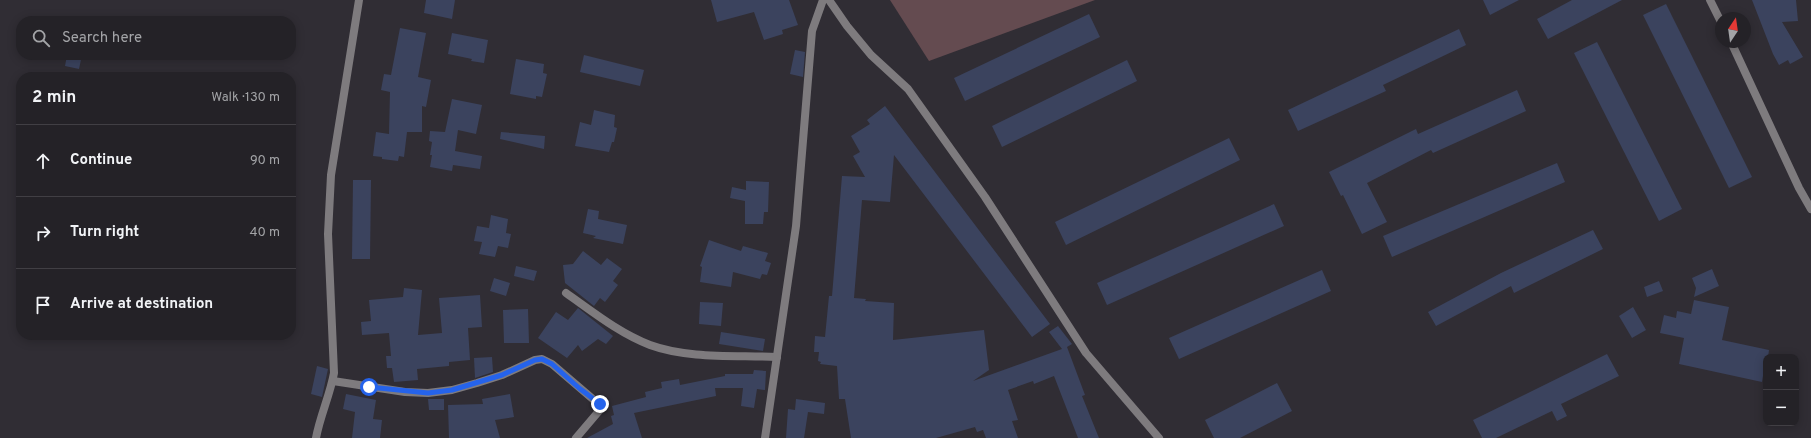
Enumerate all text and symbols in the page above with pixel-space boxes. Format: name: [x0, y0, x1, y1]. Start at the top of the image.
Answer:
north arrow: [1715, 12, 1751, 48]
search box: [16, 16, 296, 60]
icon: search: [30, 27, 52, 49]
text: Search here: [62, 29, 142, 48]
text: 2 min: [32, 87, 76, 109]
text: Walk · 130 m: [211, 90, 280, 106]
icon: ahead: [32, 150, 54, 172]
text: Continue: [70, 151, 132, 170]
text: 90 m: [250, 153, 280, 169]
icon: right: [32, 222, 54, 244]
text: Turn right: [70, 223, 139, 242]
text: 40 m: [250, 225, 280, 241]
icon: arrive: [32, 294, 54, 316]
text: Arrive at destination: [70, 295, 213, 314]
map controls: [1763, 354, 1799, 426]
button: +: [1763, 354, 1799, 390]
route start: [360, 378, 378, 396]
button: −: [1763, 390, 1799, 426]
route end: [591, 395, 609, 413]

